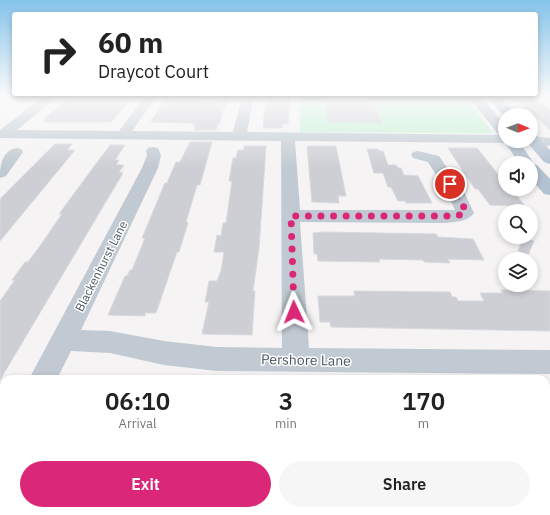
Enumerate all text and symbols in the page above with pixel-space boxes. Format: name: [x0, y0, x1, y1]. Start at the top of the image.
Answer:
text: 60 m: [98, 24, 163, 61]
icon: right: [32, 28, 84, 80]
text: Draycot Court: [98, 60, 209, 83]
north arrow: [498, 108, 538, 148]
map controls: [498, 108, 538, 292]
button: sound: [498, 156, 538, 196]
pin: [433, 167, 467, 201]
icon: arrive: [439, 173, 461, 195]
button: search: [498, 204, 538, 244]
street label: Blackenhurst Lane: [72, 218, 131, 314]
button: layers: [498, 252, 538, 292]
position arrow: [273, 291, 315, 333]
street label: Pershore Lane: [261, 350, 351, 370]
text: 06:10: [105, 385, 170, 417]
text: 3: [279, 385, 293, 417]
text: 170: [402, 385, 445, 417]
text: Arrival: [119, 415, 156, 432]
text: min: [275, 415, 297, 432]
text: m: [418, 415, 429, 432]
button: Exit: [20, 461, 271, 507]
button: Share: [279, 461, 530, 507]

